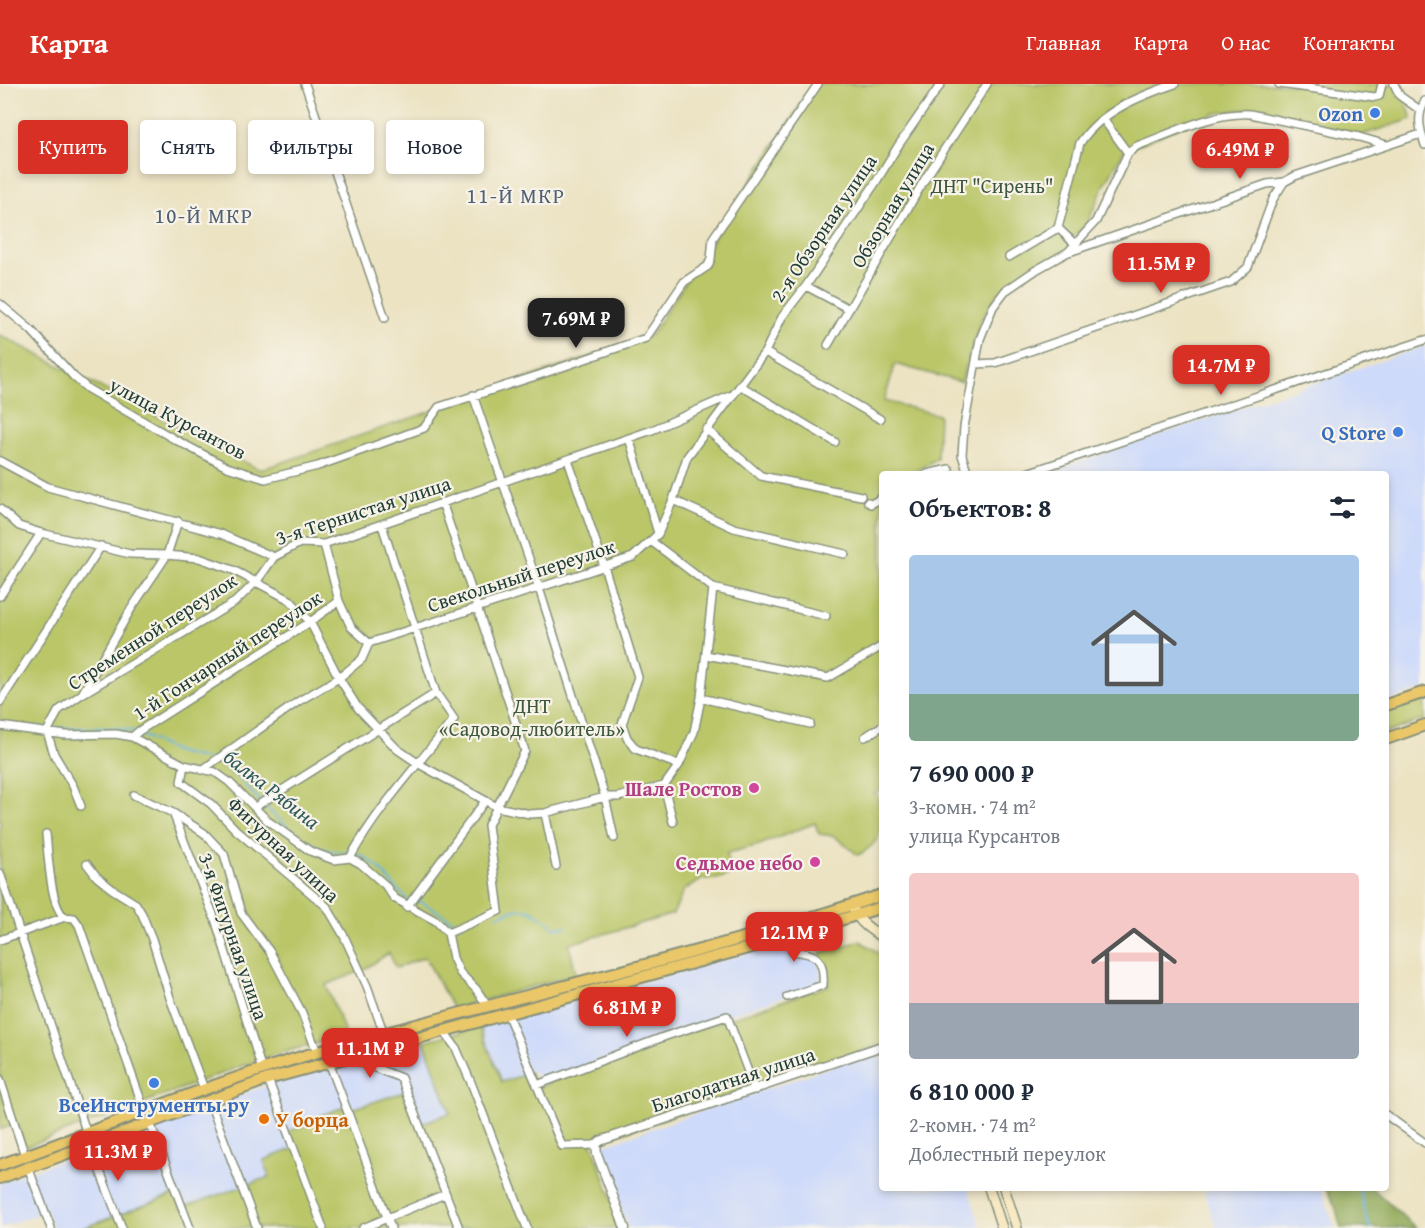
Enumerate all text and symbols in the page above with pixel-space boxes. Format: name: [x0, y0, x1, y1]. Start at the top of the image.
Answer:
text: Карта: [30, 22, 108, 63]
text: Главная: [1026, 27, 1101, 58]
text: Карта: [1134, 27, 1188, 58]
text: О нас: [1221, 27, 1270, 58]
text: Контакты: [1303, 27, 1395, 58]
place label: Ozon: [1318, 99, 1363, 128]
marker: Ozon: [1368, 106, 1382, 120]
chip: Купить: [18, 120, 128, 174]
chip: Снять: [140, 120, 236, 174]
chip: Фильтры: [248, 120, 374, 174]
chip: Новое: [386, 120, 484, 174]
pin: 6.49M ₽: [1185, 129, 1295, 180]
text: 6.49M ₽: [1206, 134, 1274, 163]
street label: Обзорная улица: [843, 136, 941, 273]
street label: 2-я Обзорная улица: [763, 148, 884, 308]
park label: ДНТ "Сирень": [929, 171, 1054, 200]
district label: 11-Й МКР: [467, 180, 565, 211]
district label: 10-Й МКР: [155, 200, 253, 231]
pin: 11.5M ₽: [1106, 243, 1216, 294]
text: 11.5M ₽: [1127, 248, 1195, 277]
pin: 7.69M ₽: [521, 298, 631, 349]
text: 7.69M ₽: [542, 303, 610, 332]
pin: 14.7M ₽: [1166, 345, 1276, 396]
text: 14.7M ₽: [1187, 350, 1255, 379]
street label: улица Курсантов: [104, 369, 252, 466]
place label: Q Store: [1322, 418, 1386, 447]
marker: Q Store: [1391, 425, 1405, 439]
street label: 3-я Тернистая улица: [272, 468, 455, 552]
text: Объектов: 8: [909, 488, 1052, 527]
icon: filters: [1326, 491, 1359, 524]
street label: Свекольный переулок: [423, 531, 619, 619]
street label: Стременной переулок: [62, 565, 243, 697]
street label: 1-й Гончарный переулок: [127, 583, 328, 727]
icon: home: [1080, 594, 1188, 702]
park label: ДНТ «Садовод-любитель»: [439, 691, 625, 743]
water label: балка Рябина: [217, 742, 327, 837]
text: 7 690 000 ₽: [909, 753, 1034, 792]
place label: Шале Ростов: [625, 774, 742, 803]
marker: Шале Ростов: [747, 781, 761, 795]
street label: Фигурная улица: [221, 789, 347, 909]
text: 3-комн. · 74 m²: [909, 792, 1036, 821]
text: улица Курсантов: [909, 821, 1060, 850]
place label: Седьмое небо: [676, 848, 803, 877]
street label: 3-я Фигурная улица: [192, 849, 276, 1024]
marker: Седьмое небо: [808, 855, 822, 869]
pin: 12.1M ₽: [739, 912, 849, 963]
icon: home: [1080, 912, 1188, 1020]
text: 12.1M ₽: [760, 917, 828, 946]
pin: 6.81M ₽: [572, 987, 682, 1038]
text: 6.81M ₽: [593, 992, 661, 1021]
pin: 11.1M ₽: [315, 1028, 425, 1079]
text: 11.1M ₽: [336, 1033, 404, 1062]
street label: Благодатная улица: [648, 1039, 819, 1119]
text: 6 810 000 ₽: [909, 1071, 1034, 1110]
marker: ВсеИнструменты.ру: [147, 1076, 161, 1090]
place label: ВсеИнструменты.ру: [59, 1090, 250, 1119]
place label: У борца: [276, 1105, 349, 1134]
text: 2-комн. · 74 m²: [909, 1110, 1036, 1139]
marker: У борца: [257, 1112, 271, 1126]
pin: 11.3M ₽: [63, 1131, 173, 1182]
text: 11.3M ₽: [84, 1136, 152, 1165]
text: Доблестный переулок: [909, 1139, 1106, 1168]

